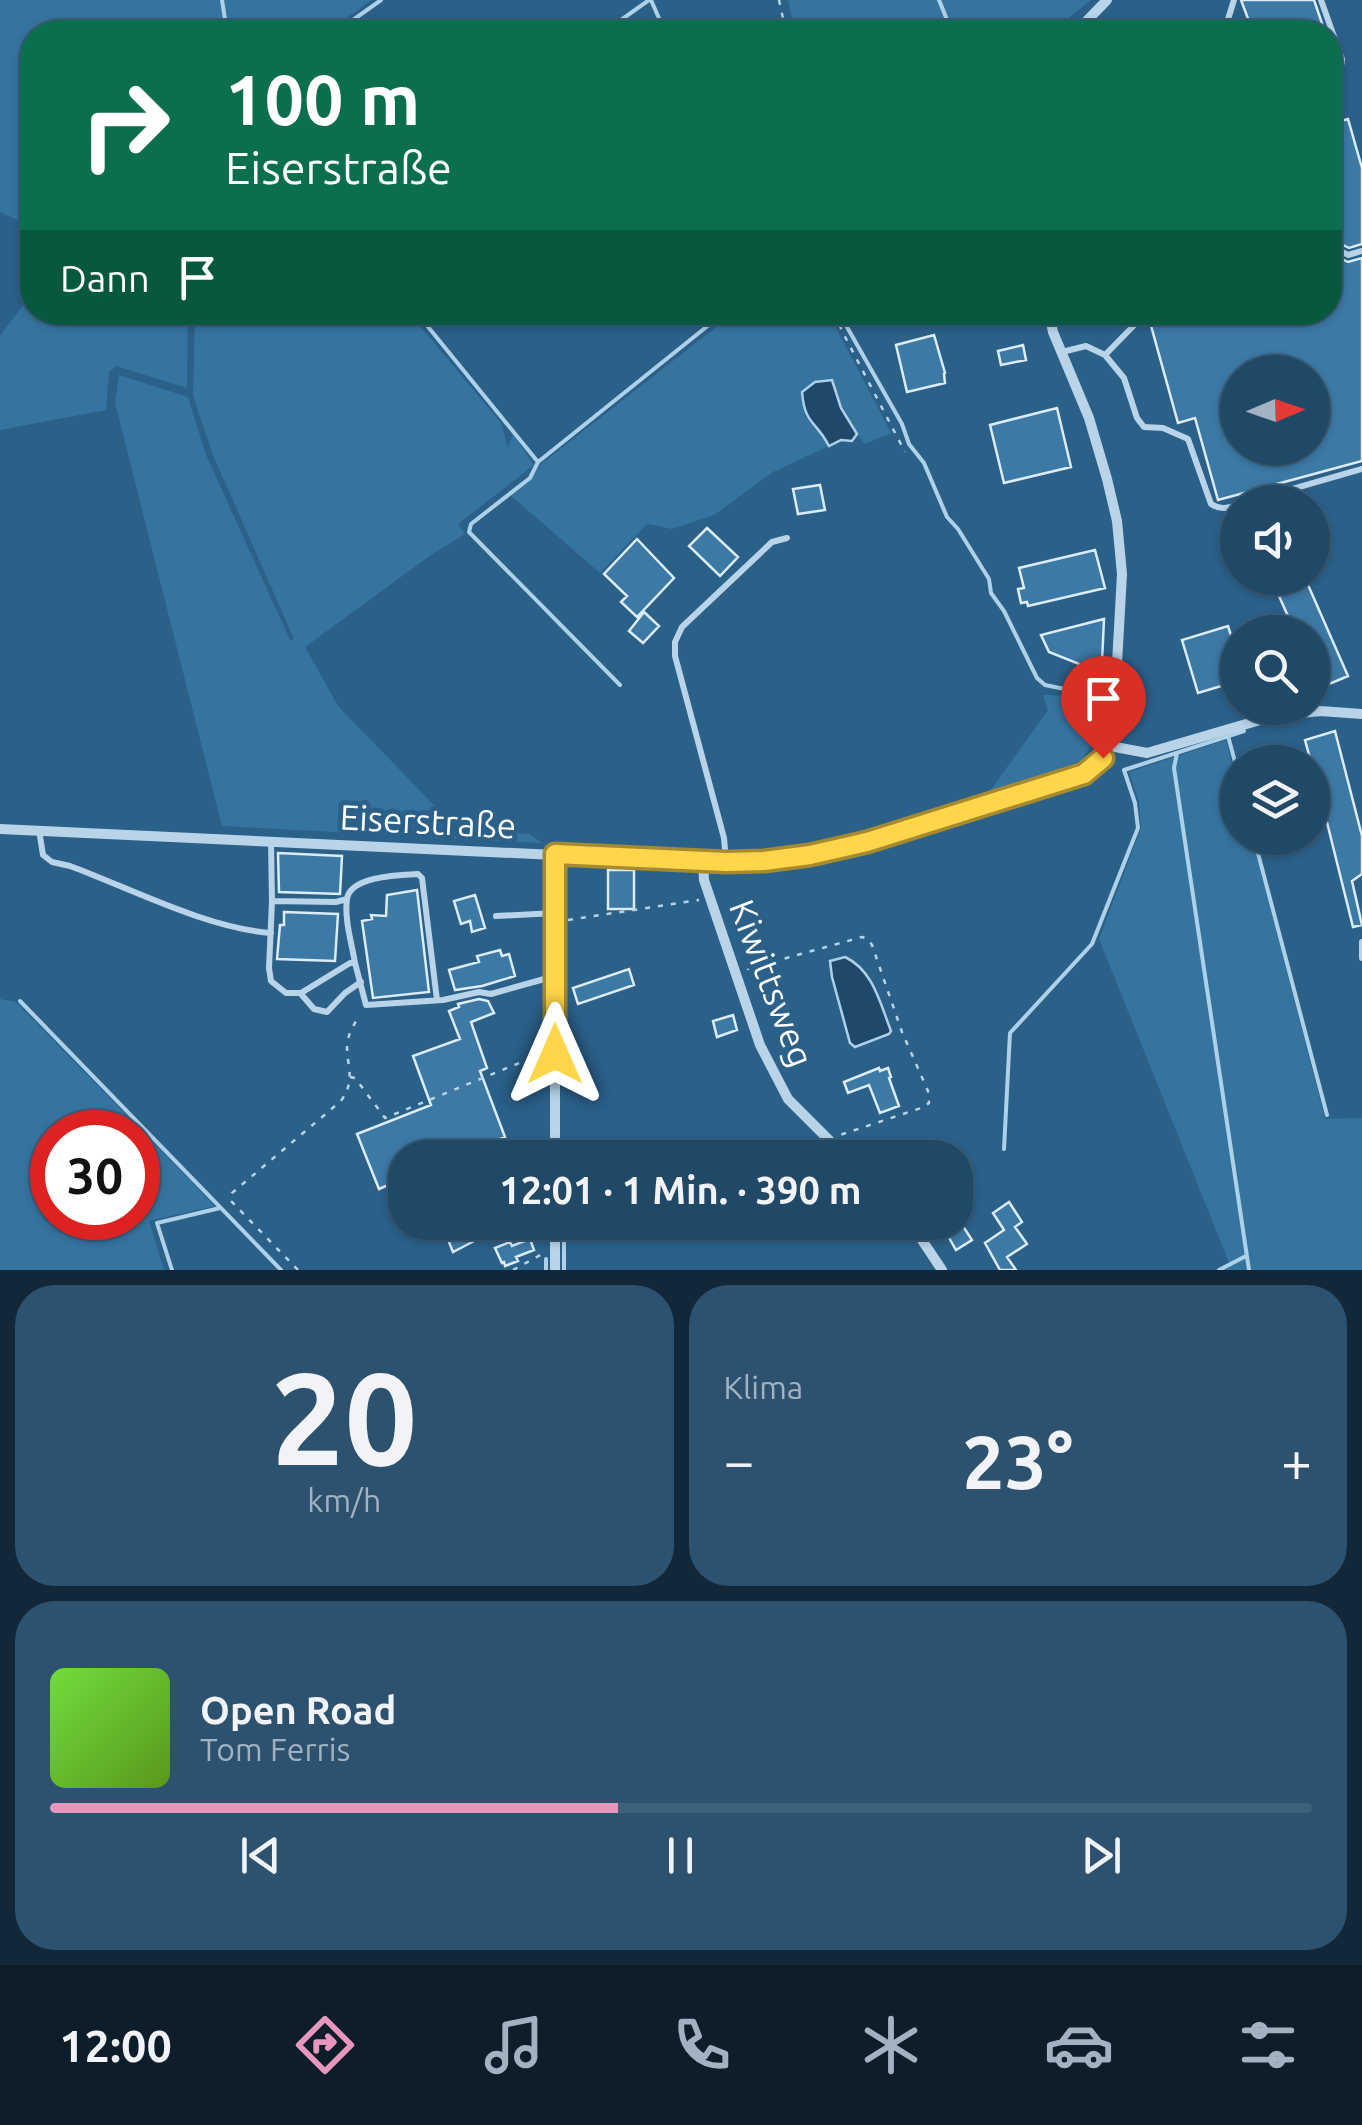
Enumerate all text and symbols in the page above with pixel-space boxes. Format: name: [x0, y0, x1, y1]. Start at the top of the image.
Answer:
icon: right: [60, 60, 190, 190]
text: 100 m: [225, 60, 420, 138]
text: Eiserstraße: [225, 142, 452, 193]
icon: arrive: [170, 250, 225, 305]
text: Dann: [60, 257, 150, 299]
north arrow: [1220, 355, 1330, 465]
map controls: [1220, 355, 1330, 855]
button: sound: [1220, 485, 1330, 595]
button: search: [1220, 615, 1330, 725]
pin: [1061, 656, 1146, 759]
icon: arrive: [1076, 671, 1131, 726]
button: layers: [1220, 745, 1330, 855]
street label: Eiserstraße: [339, 796, 517, 846]
street label: Kiwittsweg: [722, 894, 822, 1072]
position arrow: [503, 1002, 607, 1106]
speed limit sign: 30: [30, 1110, 160, 1240]
text: 12:01 · 1 Min. · 390 m: [499, 1169, 862, 1211]
text: 20: [271, 1344, 418, 1490]
text: Klima: [724, 1369, 803, 1405]
text: 23°: [962, 1419, 1073, 1503]
text: −: [724, 1430, 755, 1491]
text: +: [1281, 1430, 1312, 1491]
text: km/h: [307, 1482, 381, 1518]
text: Open Road: [200, 1689, 396, 1731]
text: Tom Ferris: [200, 1731, 350, 1767]
icon: previous: [233, 1828, 288, 1883]
icon: pause: [653, 1828, 708, 1883]
icon: next: [1074, 1828, 1129, 1883]
icon: directions: [290, 2010, 360, 2080]
icon: music: [479, 2010, 549, 2080]
icon: phone: [667, 2010, 737, 2080]
icon: climate: [856, 2010, 926, 2080]
icon: car: [1044, 2010, 1114, 2080]
icon: filters: [1233, 2010, 1303, 2080]
text: 12:00: [59, 2020, 172, 2071]

